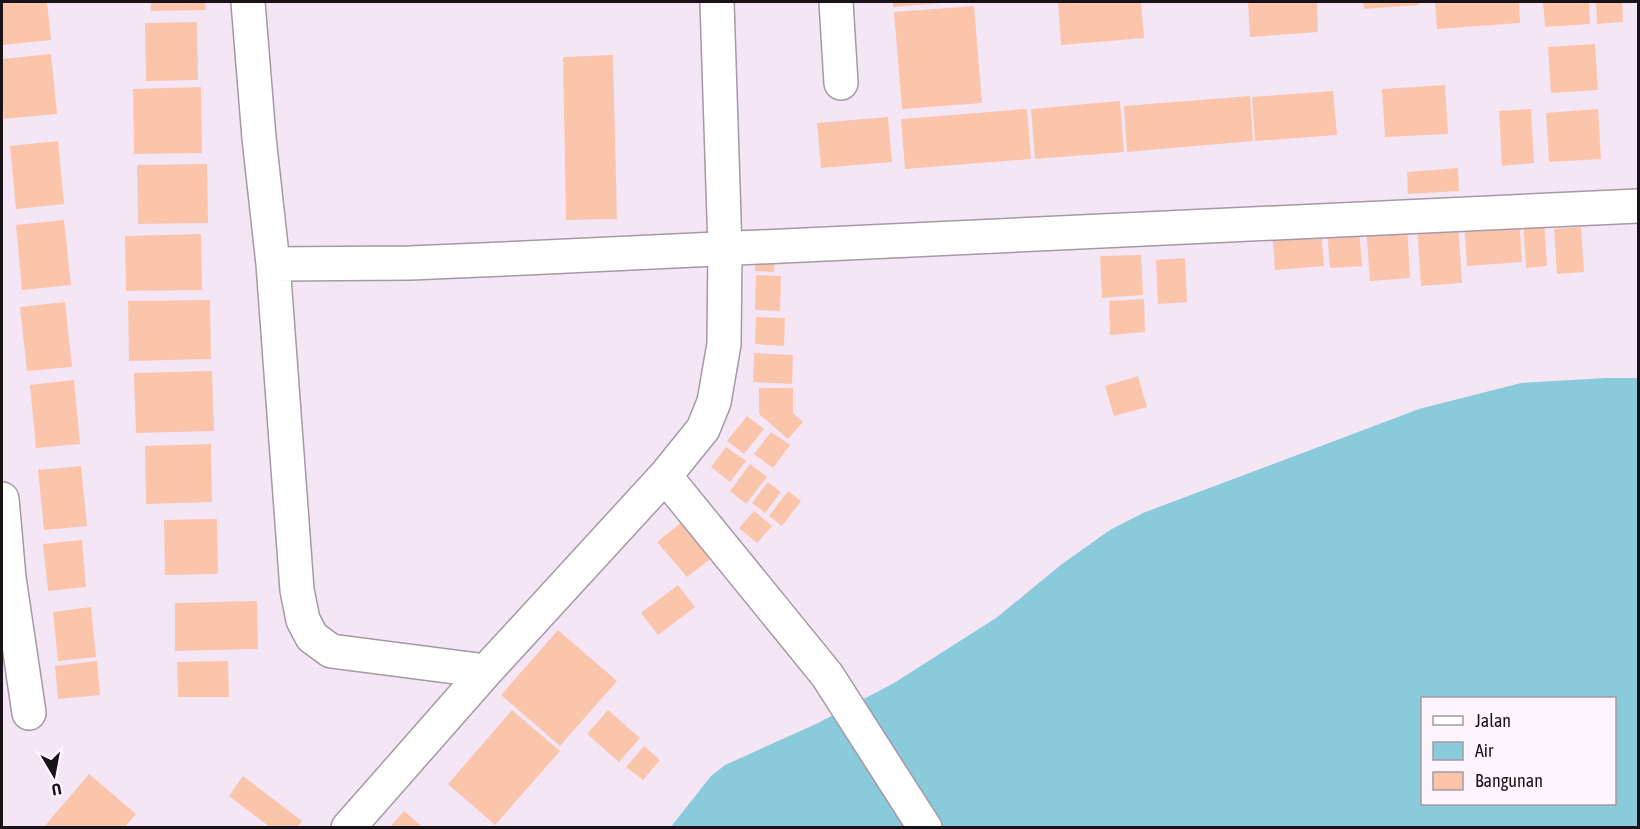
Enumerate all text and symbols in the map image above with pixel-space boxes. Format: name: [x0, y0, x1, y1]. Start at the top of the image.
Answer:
legend: [1421, 697, 1616, 805]
text: Jalan: [1475, 710, 1511, 731]
text: Air: [1475, 740, 1494, 761]
north arrow: [24, 745, 84, 805]
text: Bangunan: [1475, 770, 1543, 791]
text: U: [50, 780, 63, 799]

